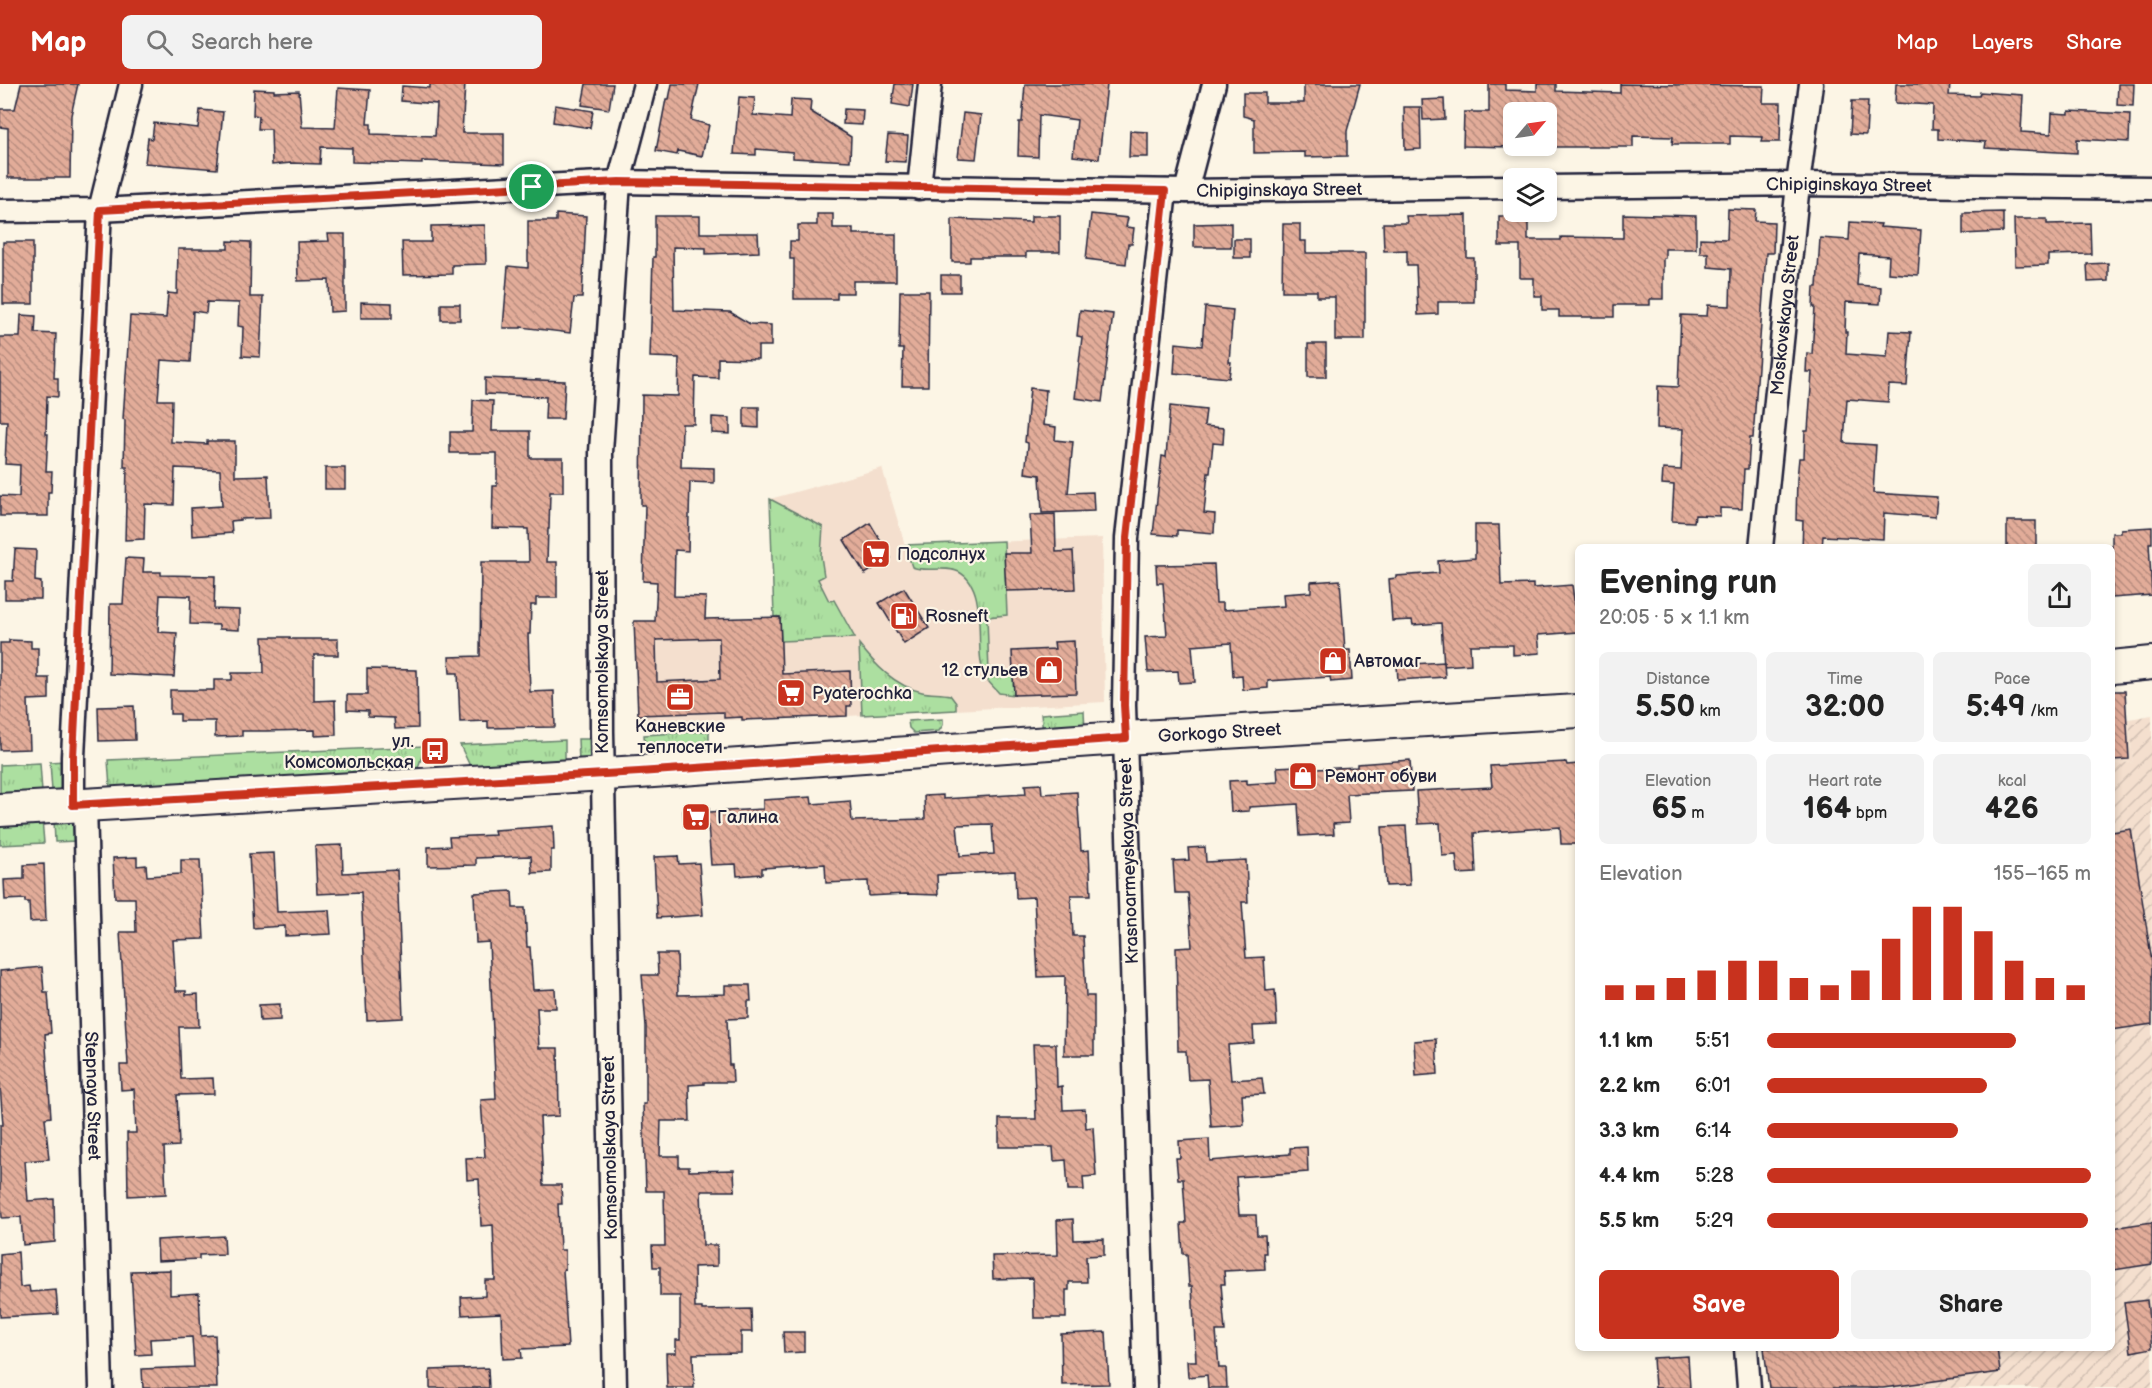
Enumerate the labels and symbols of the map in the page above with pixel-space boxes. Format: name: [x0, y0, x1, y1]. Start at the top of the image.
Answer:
north arrow: [1503, 102, 1557, 156]
pin: [506, 161, 557, 212]
street label: Chipiginskaya Street: [1766, 173, 1933, 196]
street label: Chipiginskaya Street: [1196, 178, 1363, 201]
street label: Moskovskaya Street: [1766, 233, 1803, 397]
supermarket icon: Подсолнух: [860, 538, 892, 570]
place label: Подсолнух: [897, 544, 985, 565]
street label: Komsomolskaya Street: [592, 569, 613, 754]
fuel station icon: Rosneft: [888, 600, 920, 632]
place label: Rosneft: [925, 606, 989, 627]
shop icon: Автомаг: [1317, 645, 1349, 677]
place label: Автомаг: [1353, 651, 1421, 672]
shop icon: 12 стульев: [1033, 654, 1065, 686]
place label: 12 стульев: [941, 660, 1029, 681]
supermarket icon: Pyaterochka: [775, 677, 807, 709]
office icon: Каневские теплосети: [664, 681, 696, 713]
place label: Pyaterochka: [812, 683, 912, 704]
place label: Каневские теплосети: [635, 716, 725, 758]
street label: Gorkogo Street: [1157, 718, 1282, 747]
place label: ул. Комсомольская: [284, 731, 414, 773]
bus stop icon: ул. Комсомольская: [419, 735, 451, 767]
street label: Krasnoarmeyskaya Street: [1115, 757, 1143, 965]
shop icon: Ремонт обуви: [1287, 760, 1319, 792]
place label: Ремонт обуви: [1324, 766, 1437, 787]
supermarket icon: Галина: [680, 801, 712, 833]
place label: Галина: [717, 807, 779, 828]
street label: Stepnaya Street: [81, 1031, 105, 1161]
street label: Komsomolskaya Street: [598, 1055, 622, 1240]

